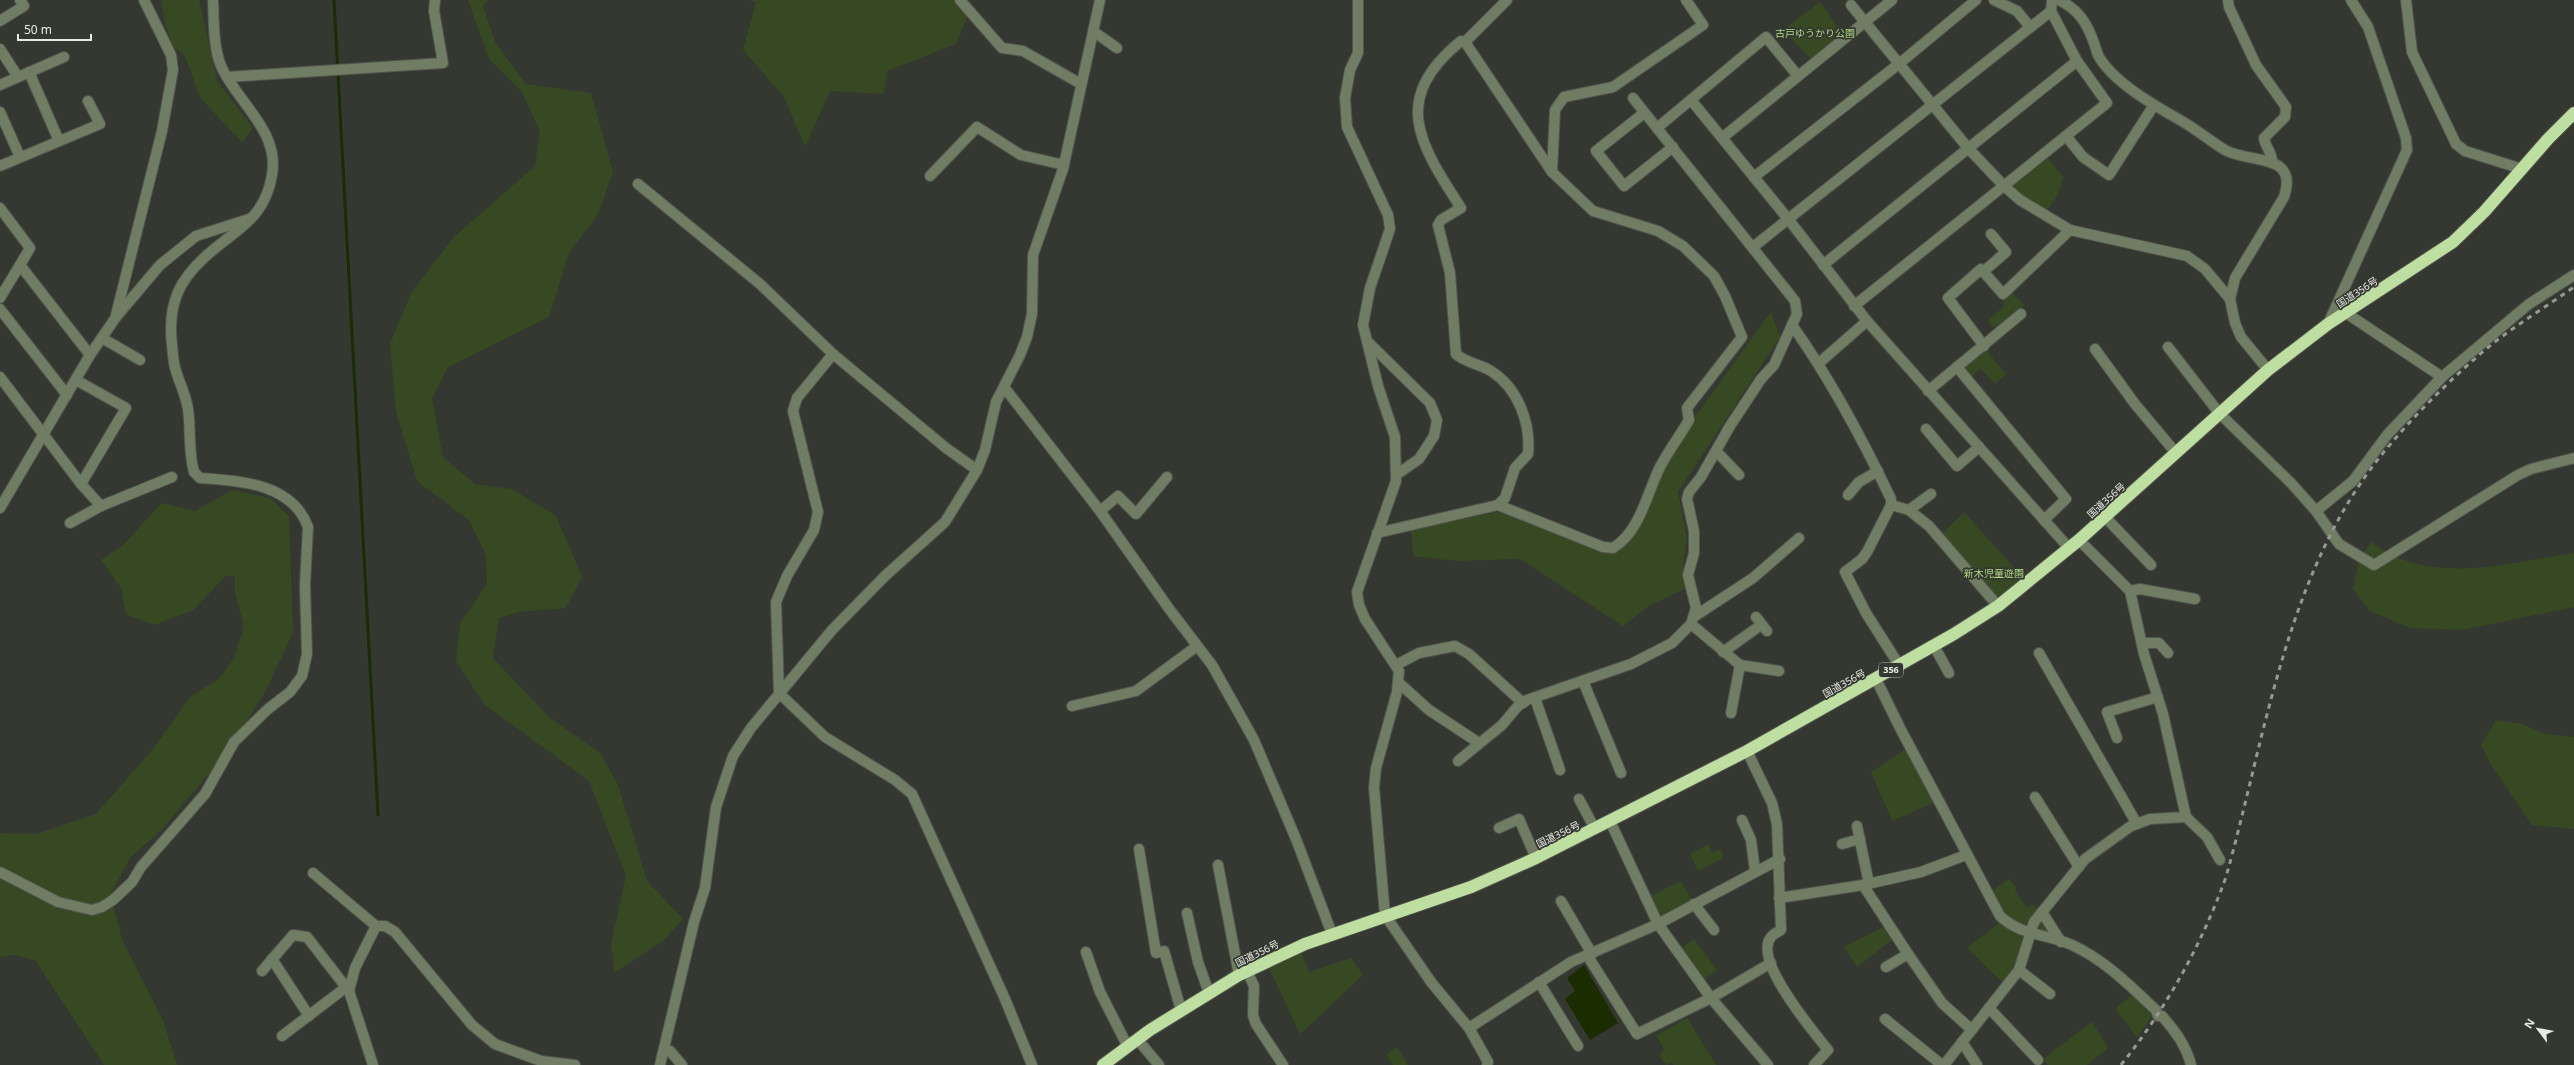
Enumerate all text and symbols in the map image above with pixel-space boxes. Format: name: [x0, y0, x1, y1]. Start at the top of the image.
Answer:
scale bar: [18, 16, 91, 42]
text: 50 m: [24, 21, 52, 38]
park label: 古戸ゆうかり公園: [1775, 26, 1855, 40]
street label: 国道356号: [2333, 273, 2381, 311]
street label: 国道356号: [2084, 479, 2128, 521]
park label: 新木児童遊園: [1964, 566, 2024, 580]
road number: 356: [1879, 663, 1903, 677]
street label: 国道356号: [1820, 665, 1868, 701]
street label: 国道356号: [1534, 817, 1582, 851]
street label: 国道356号: [1233, 936, 1281, 970]
north arrow: [2518, 1009, 2558, 1049]
text: N: [2520, 1016, 2538, 1031]

